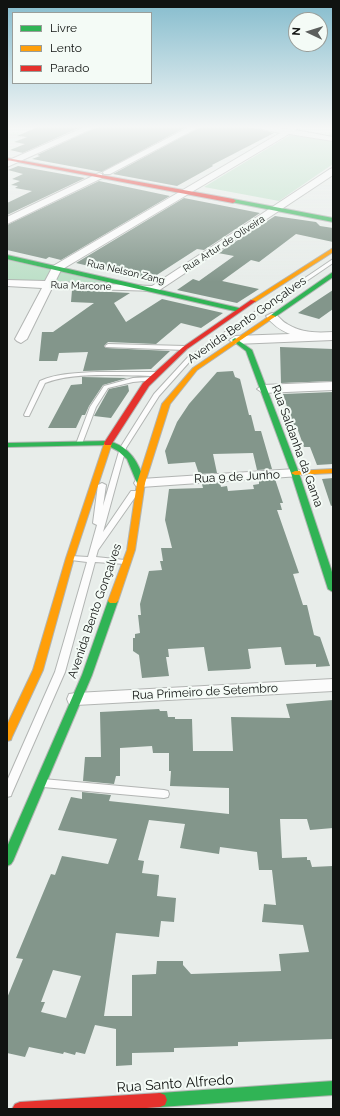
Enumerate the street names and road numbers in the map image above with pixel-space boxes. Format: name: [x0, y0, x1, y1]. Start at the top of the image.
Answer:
street label: Rua Artur de Oliveira: [181, 213, 267, 275]
street label: Rua Nelson Zang: [86, 257, 166, 287]
street label: Avenida Bento Gonçalves: [185, 273, 309, 367]
street label: Rua Marcone: [50, 279, 112, 293]
street label: Rua Saldanha da Gama: [268, 383, 326, 509]
street label: Rua 9 de Junho: [194, 468, 280, 486]
street label: Avenida Bento Gonçalves: [65, 542, 125, 680]
street label: Rua Primeiro de Setembro: [132, 681, 278, 703]
street label: Rua Santo Alfredo: [116, 1072, 234, 1096]

